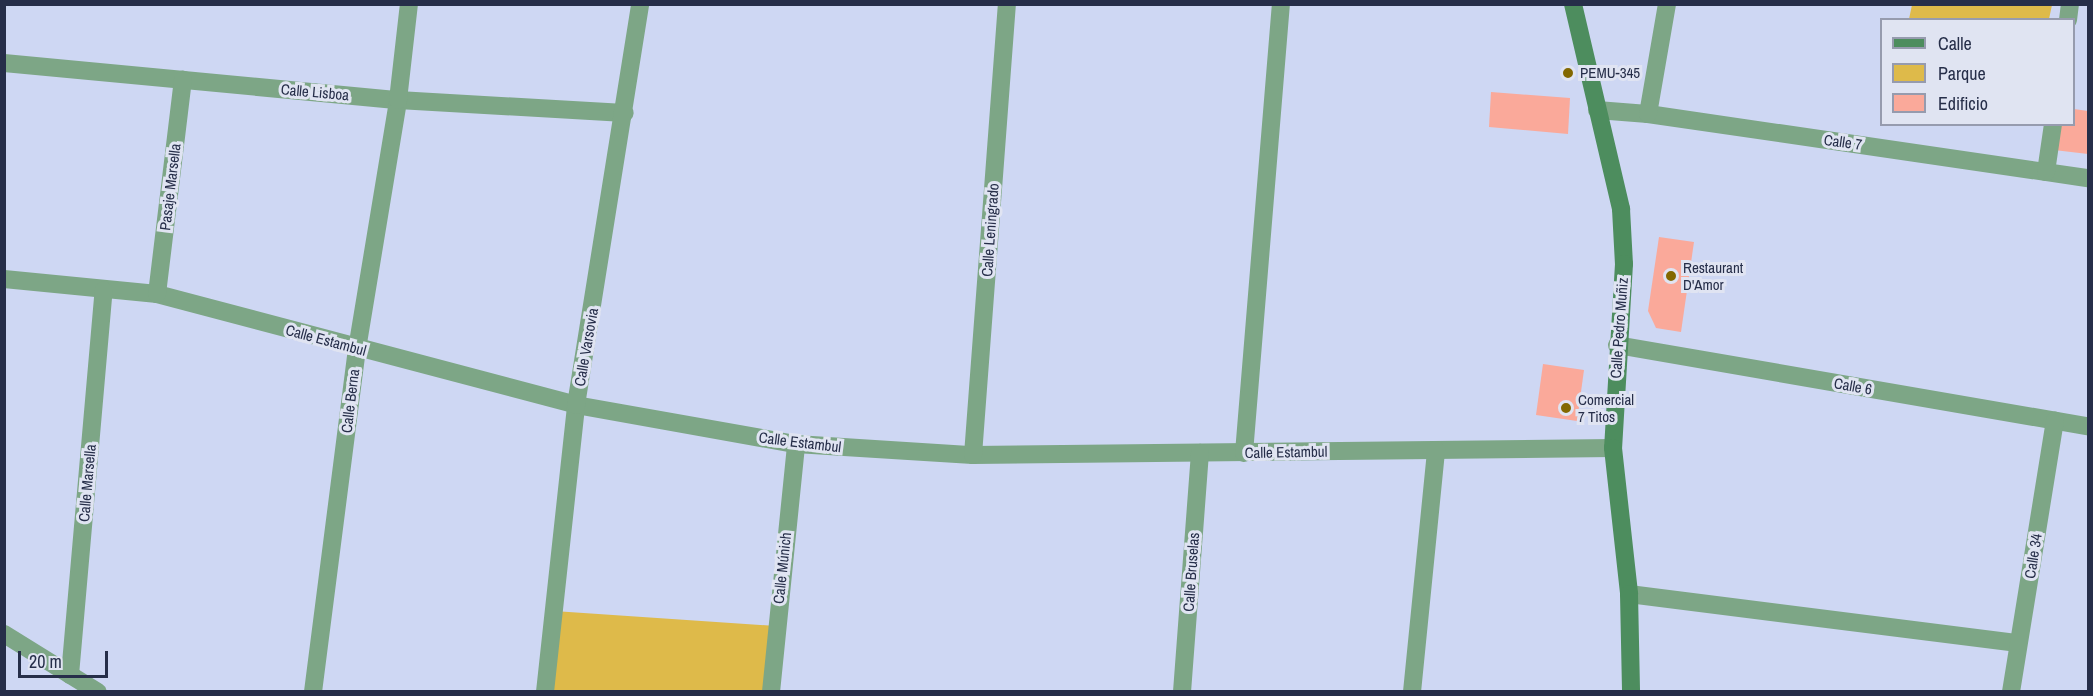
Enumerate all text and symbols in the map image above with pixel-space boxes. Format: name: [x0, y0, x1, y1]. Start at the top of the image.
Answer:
legend: [1880, 18, 2075, 126]
text: Calle: [1938, 31, 1972, 56]
text: Parque: [1938, 61, 1986, 86]
place label: PEMU-345: [1580, 64, 1640, 82]
marker: PEMU-345: [1561, 66, 1575, 80]
street label: Calle Lisboa: [280, 80, 350, 104]
text: Edificio: [1938, 91, 1988, 116]
street label: Calle 7: [1823, 130, 1863, 154]
street label: Pasaje Marsella: [156, 142, 184, 232]
street label: Calle Leningrado: [978, 183, 1002, 277]
place label: Restaurant D'Amor: [1683, 258, 1743, 293]
marker: Restaurant D'Amor: [1664, 269, 1678, 283]
street label: Calle Pedro Muñiz: [1606, 277, 1632, 379]
street label: Calle Varsovia: [570, 306, 602, 388]
street label: Calle Estambul: [284, 321, 368, 359]
street label: Calle Berna: [337, 368, 363, 434]
street label: Calle 6: [1833, 374, 1873, 398]
place label: Comercial 7 Titos: [1578, 390, 1634, 425]
marker: Comercial 7 Titos: [1559, 401, 1573, 415]
street label: Calle Estambul: [758, 428, 842, 456]
street label: Calle Estambul: [1244, 442, 1328, 462]
street label: Calle Marsella: [75, 443, 99, 523]
street label: Calle Múnich: [769, 531, 795, 605]
street label: Calle Bruselas: [1179, 532, 1203, 612]
street label: Calle 34: [2021, 532, 2045, 580]
scale bar: [21, 639, 111, 677]
text: 20 m: [29, 649, 62, 674]

